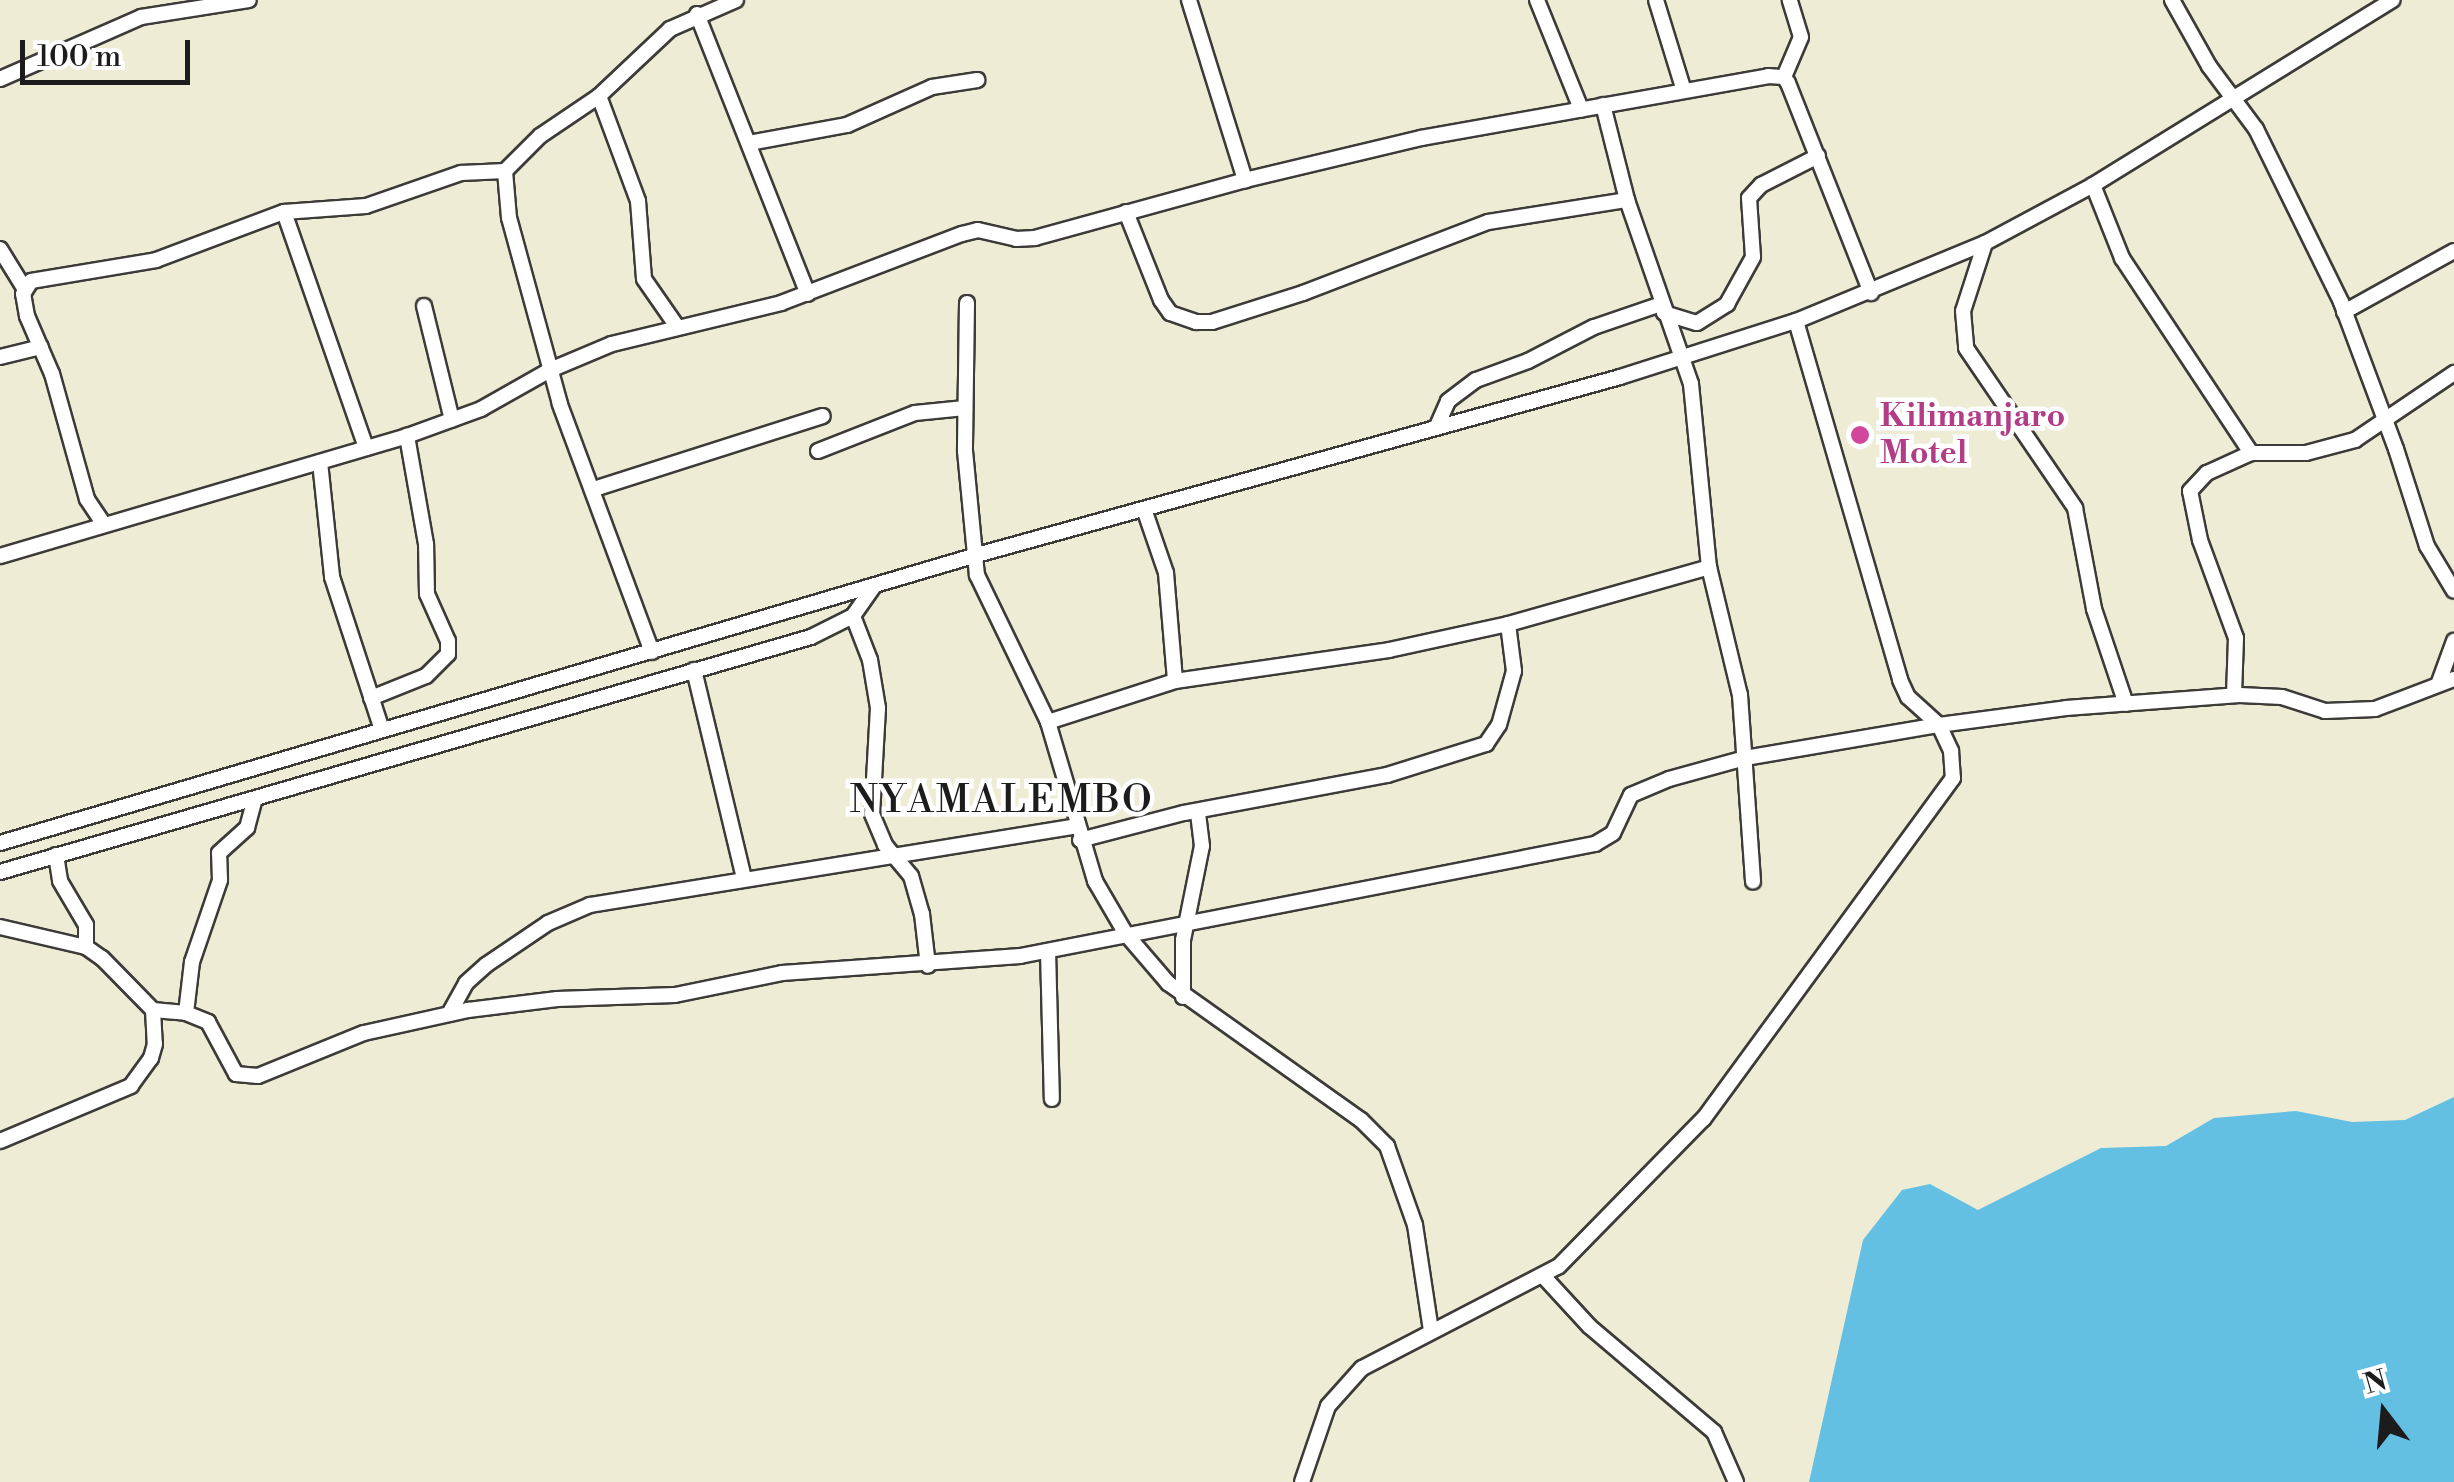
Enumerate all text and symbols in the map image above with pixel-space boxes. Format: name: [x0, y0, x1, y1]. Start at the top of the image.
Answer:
scale bar: [25, 20, 195, 82]
text: 100 m: [37, 38, 121, 76]
place label: Kilimanjaro Motel: [1880, 398, 2065, 473]
marker: Kilimanjaro Motel: [1849, 424, 1871, 446]
district label: NYAMALEMBO: [850, 778, 1154, 824]
north arrow: [2334, 1362, 2434, 1462]
text: N: [2360, 1363, 2391, 1403]

